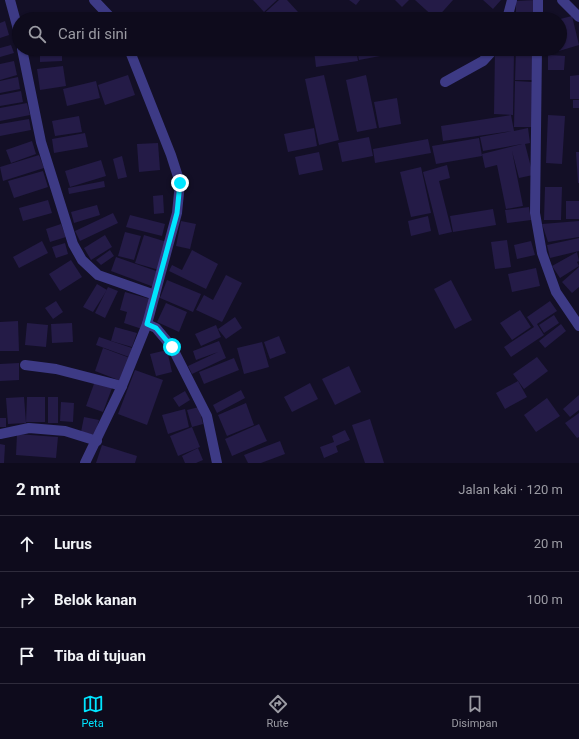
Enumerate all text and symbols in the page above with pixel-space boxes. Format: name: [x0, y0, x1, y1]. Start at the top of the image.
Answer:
search box: [12, 12, 567, 56]
icon: search: [26, 23, 48, 45]
text: Cari di sini: [58, 25, 128, 43]
route end: [171, 174, 189, 192]
route start: [163, 338, 181, 356]
text: 2 mnt: [16, 479, 60, 499]
text: Jalan kaki · 120 m: [458, 482, 563, 497]
icon: ahead: [16, 533, 38, 555]
text: Lurus: [54, 535, 92, 553]
text: 20 m: [534, 536, 563, 551]
icon: right: [16, 589, 38, 611]
text: Belok kanan: [54, 591, 137, 609]
text: 100 m: [526, 592, 563, 607]
icon: arrive: [16, 645, 38, 667]
text: Tiba di tujuan: [54, 647, 146, 665]
tab: Peta: [81, 693, 104, 730]
tab: Rute: [266, 693, 289, 730]
tab: Disimpan: [451, 693, 498, 730]

